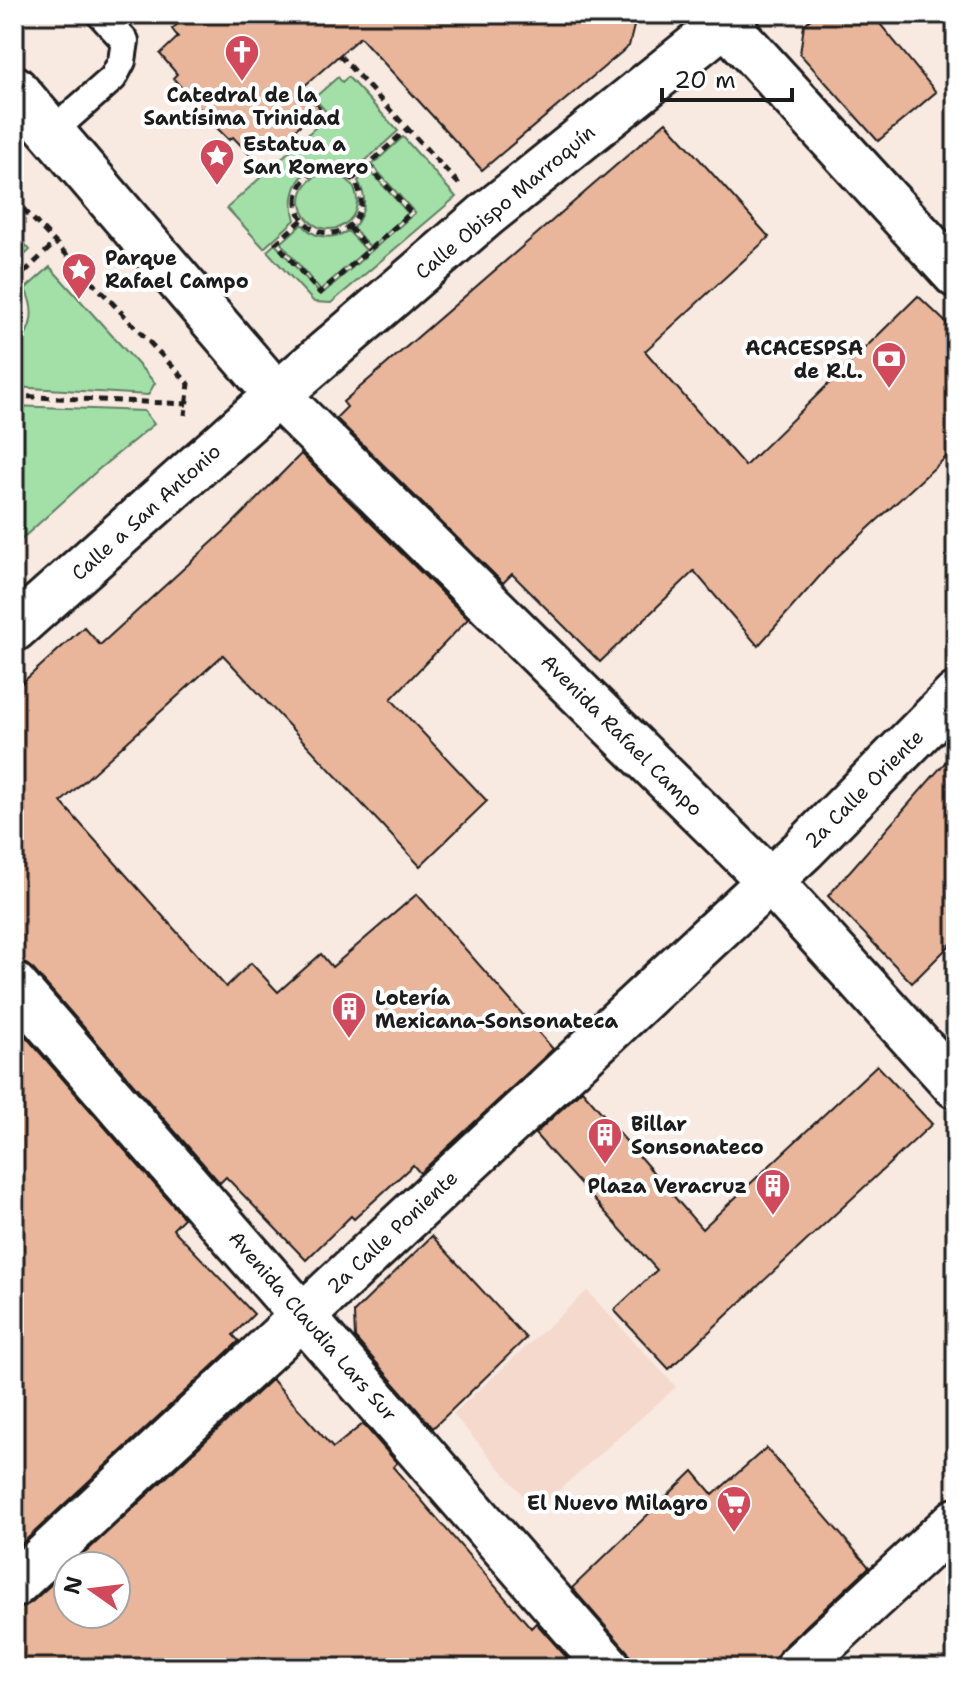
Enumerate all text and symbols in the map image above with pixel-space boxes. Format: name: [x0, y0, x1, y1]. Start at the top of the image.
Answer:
church icon: Catedral de la Santísima Trinidad: [223, 33, 261, 83]
scale bar: [662, 52, 792, 102]
text: 20 m: [674, 64, 736, 96]
place label: Catedral de la Santísima Trinidad: [144, 82, 341, 131]
street label: Calle Obispo Marroquín: [410, 119, 600, 285]
place label: Estatua a San Romero: [243, 131, 368, 180]
place icon: Estatua a San Romero: [198, 137, 236, 187]
place label: Parque Rafael Campo: [105, 245, 249, 294]
place icon: Parque Rafael Campo: [60, 251, 98, 301]
place label: ACACESPSA de R.L.: [745, 335, 863, 384]
bank icon: ACACESPSA de R.L.: [870, 340, 908, 390]
street label: Calle a San Antonio: [66, 438, 226, 586]
street label: Avenida Rafael Campo: [536, 649, 708, 821]
street label: 2a Calle Oriente: [799, 724, 929, 854]
place label: Lotería Mexicana-Sonsonateca: [375, 985, 618, 1034]
building icon: Lotería Mexicana-Sonsonateca: [330, 990, 368, 1040]
place label: Billar Sonsonateco: [631, 1111, 764, 1160]
building icon: Billar Sonsonateco: [586, 1116, 624, 1166]
street label: 2a Calle Poniente: [321, 1165, 463, 1299]
building icon: Plaza Veracruz: [754, 1167, 792, 1217]
place label: Plaza Veracruz: [587, 1173, 747, 1199]
street label: Avenida Claudia Lars Sur: [223, 1225, 403, 1427]
supermarket icon: El Nuevo Milagro: [715, 1484, 753, 1534]
place label: El Nuevo Milagro: [527, 1490, 708, 1516]
north arrow: [52, 1550, 132, 1630]
text: N: [57, 1573, 89, 1597]

